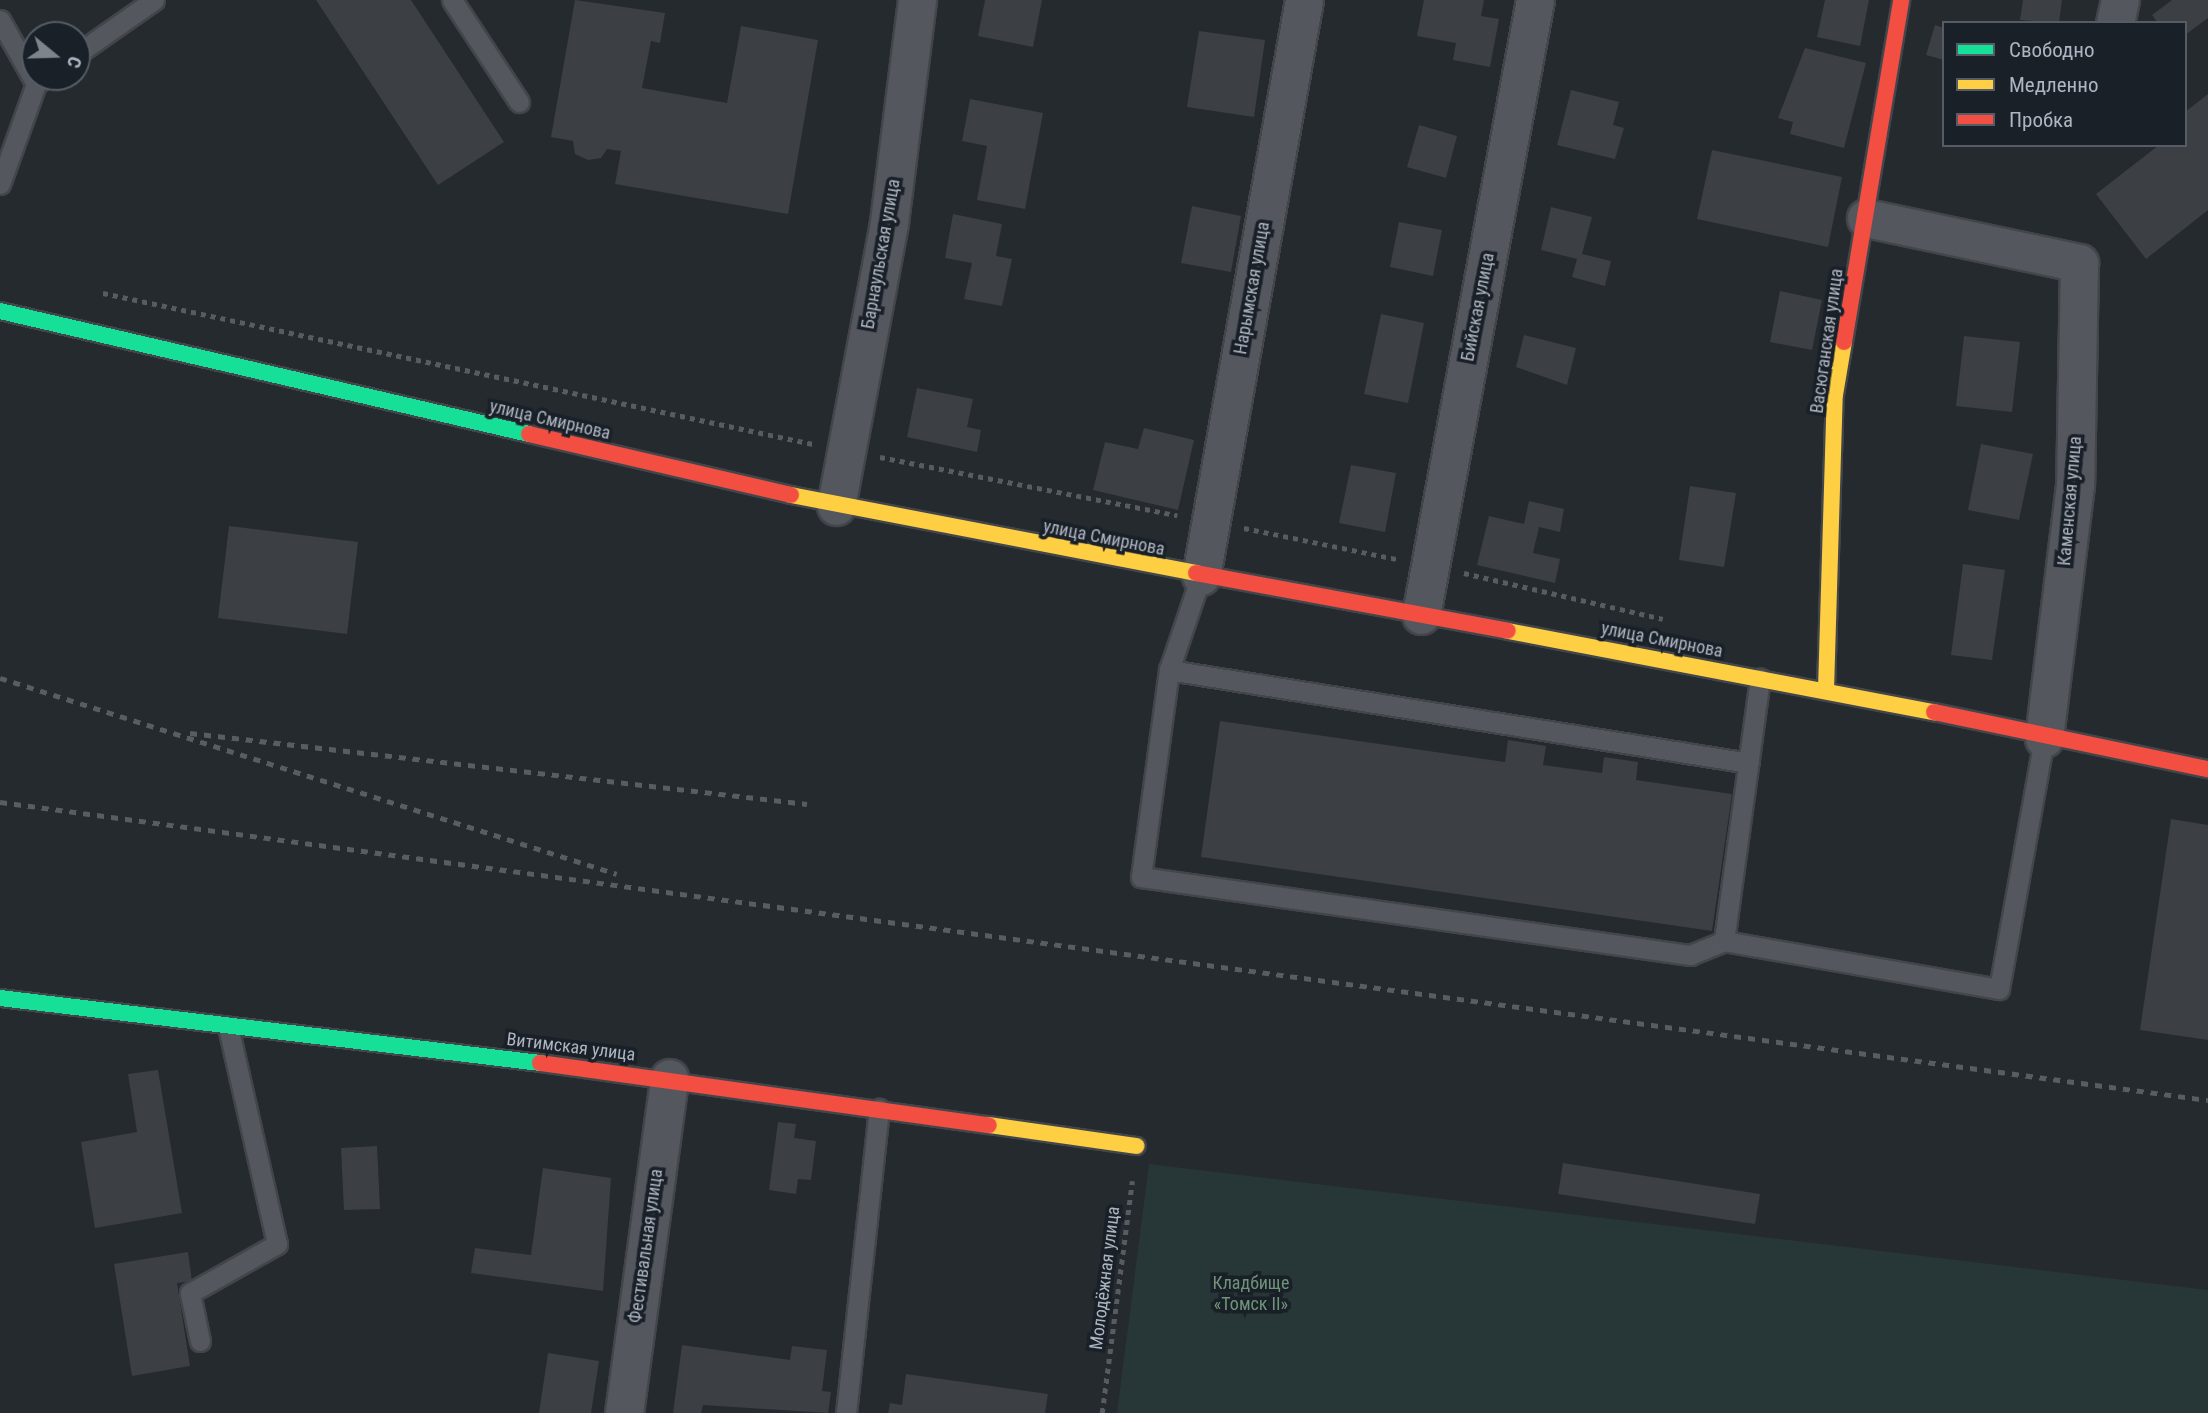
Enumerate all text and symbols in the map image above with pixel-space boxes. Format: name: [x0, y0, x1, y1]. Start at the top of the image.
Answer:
north arrow: [21, 21, 91, 91]
legend: [1942, 21, 2187, 147]
text: Свободно: [2009, 38, 2095, 62]
text: С: [62, 53, 87, 71]
text: Медленно: [2009, 73, 2098, 97]
text: Пробка: [2009, 108, 2073, 132]
street label: Барнаульская улица: [857, 177, 905, 331]
street label: Нарымская улица: [1230, 220, 1274, 356]
street label: Бийская улица: [1457, 251, 1499, 363]
street label: Васюганская улица: [1806, 267, 1848, 415]
street label: улица Смирнова: [487, 396, 613, 444]
street label: Каменская улица: [2054, 435, 2086, 567]
street label: улица Смирнова: [1041, 516, 1167, 560]
street label: улица Смирнова: [1599, 618, 1725, 662]
street label: Витимская улица: [505, 1028, 637, 1066]
street label: Фестивальная улица: [624, 1168, 668, 1324]
street label: Молодёжная улица: [1085, 1205, 1125, 1351]
park label: Кладбище «Томск II»: [1213, 1273, 1289, 1316]

